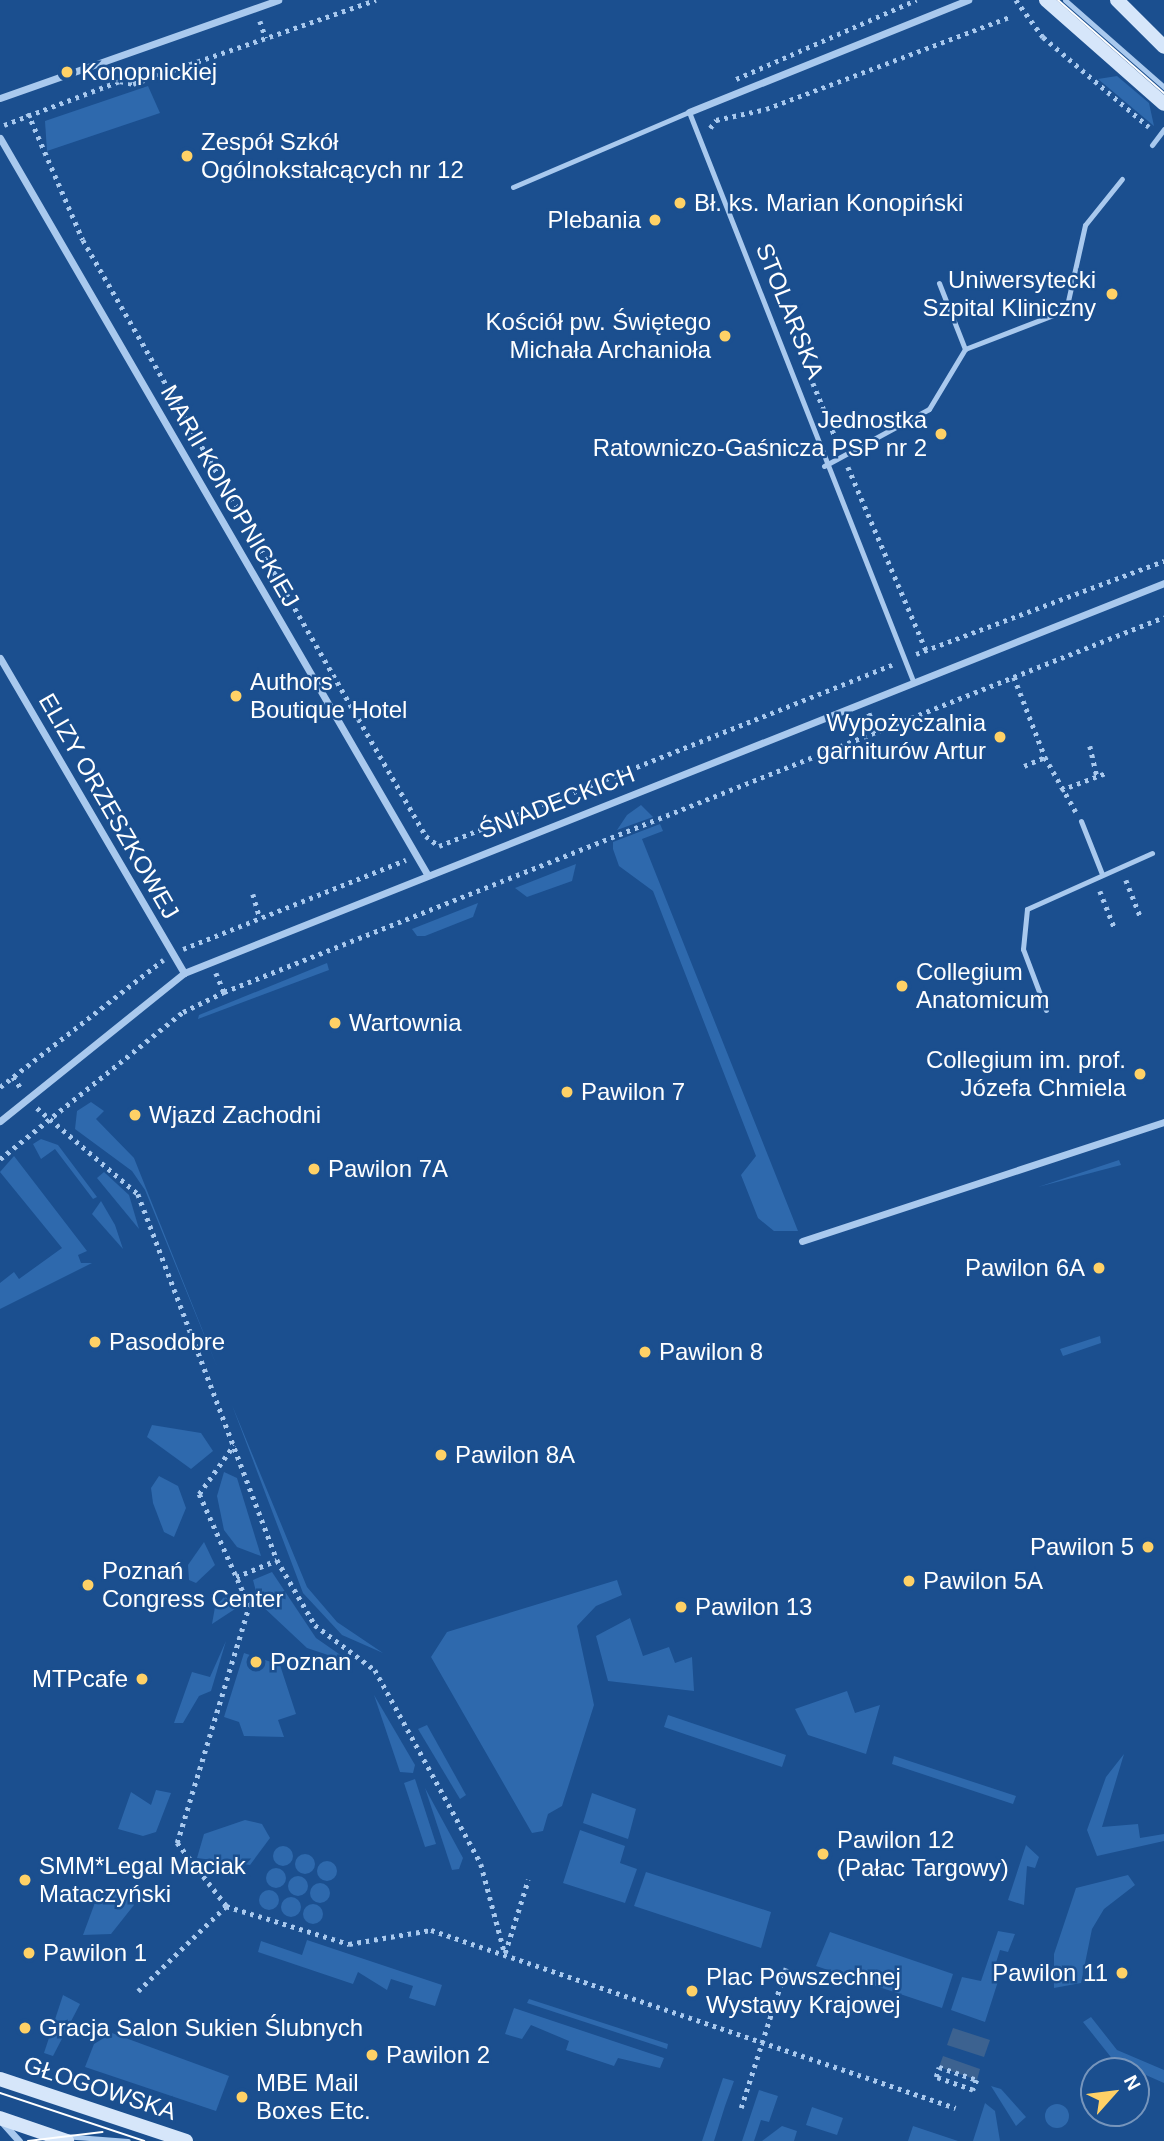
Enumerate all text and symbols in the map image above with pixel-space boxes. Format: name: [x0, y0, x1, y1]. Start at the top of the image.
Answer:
place label: Konopnickiej: [81, 58, 217, 86]
marker: Konopnickiej: [59, 64, 75, 80]
place label: Zespół Szkół Ogólnokstałcących nr 12: [201, 128, 464, 184]
marker: Zespół Szkół Ogólnokstałcących nr 12: [179, 148, 195, 164]
place label: Bł. ks. Marian Konopiński: [694, 189, 963, 217]
marker: Bł. ks. Marian Konopiński: [672, 195, 688, 211]
place label: Plebania: [548, 206, 641, 234]
marker: Plebania: [647, 212, 663, 228]
street label: STOLARSKA: [750, 239, 830, 383]
place label: Uniwersytecki Szpital Kliniczny: [923, 266, 1096, 322]
marker: Uniwersytecki Szpital Kliniczny: [1102, 284, 1122, 304]
place label: Kościół pw. Świętego Michała Archanioła: [486, 308, 711, 364]
marker: Kościół pw. Świętego Michała Archanioła: [717, 328, 733, 344]
street label: MARII KONOPNICKIEJ: [155, 380, 305, 612]
place label: Jednostka Ratowniczo-Gaśnicza PSP nr 2: [592, 406, 927, 462]
marker: Jednostka Ratowniczo-Gaśnicza PSP nr 2: [933, 426, 949, 442]
place label: Authors Boutique Hotel: [250, 668, 407, 724]
street label: ELIZY ORZESZKOWEJ: [33, 688, 185, 924]
marker: Authors Boutique Hotel: [228, 688, 244, 704]
place label: Wypożyczalnia garniturów Artur: [815, 709, 986, 765]
marker: Wypożyczalnia garniturów Artur: [992, 729, 1008, 745]
street label: ŚNIADECKICH: [475, 759, 639, 845]
place label: Collegium Anatomicum: [916, 958, 1049, 1014]
marker: Collegium Anatomicum: [894, 978, 910, 994]
place label: Wartownia: [349, 1009, 461, 1037]
marker: Wartownia: [327, 1015, 343, 1031]
place label: Collegium im. prof. Józefa Chmiela: [926, 1046, 1126, 1102]
marker: Collegium im. prof. Józefa Chmiela: [1132, 1066, 1148, 1082]
place label: Pawilon 7: [581, 1078, 685, 1106]
marker: Pawilon 7: [559, 1084, 575, 1100]
place label: Wjazd Zachodni: [149, 1101, 321, 1129]
marker: Wjazd Zachodni: [127, 1107, 143, 1123]
place label: Pawilon 7A: [328, 1155, 448, 1183]
marker: Pawilon 7A: [306, 1161, 322, 1177]
place label: Pawilon 6A: [965, 1254, 1085, 1282]
marker: Pawilon 6A: [1091, 1260, 1107, 1276]
place label: Pasodobre: [109, 1328, 225, 1356]
marker: Pasodobre: [87, 1334, 103, 1350]
place label: Pawilon 8: [659, 1338, 763, 1366]
marker: Pawilon 8: [637, 1344, 653, 1360]
place label: Pawilon 8A: [455, 1441, 575, 1469]
marker: Pawilon 8A: [433, 1447, 449, 1463]
place label: Pawilon 5: [1030, 1533, 1134, 1561]
marker: Pawilon 5: [1140, 1539, 1156, 1555]
place label: Poznań Congress Center: [102, 1557, 283, 1613]
place label: Pawilon 5A: [923, 1567, 1043, 1595]
marker: Pawilon 5A: [901, 1573, 917, 1589]
marker: Poznań Congress Center: [80, 1577, 96, 1593]
place label: Pawilon 13: [695, 1593, 812, 1621]
marker: Pawilon 13: [673, 1599, 689, 1615]
place label: Poznan: [270, 1648, 351, 1676]
marker: Poznan: [248, 1654, 264, 1670]
place label: MTPcafe: [32, 1665, 128, 1693]
marker: MTPcafe: [134, 1671, 150, 1687]
place label: Pawilon 12 (Pałac Targowy): [837, 1826, 1009, 1882]
marker: Pawilon 12 (Pałac Targowy): [815, 1846, 831, 1862]
place label: SMM*Legal Maciak Mataczyński: [39, 1852, 246, 1908]
marker: SMM*Legal Maciak Mataczyński: [17, 1872, 33, 1888]
place label: Pawilon 1: [43, 1939, 147, 1967]
marker: Pawilon 1: [21, 1945, 37, 1961]
place label: Pawilon 11: [992, 1959, 1108, 1987]
place label: Plac Powszechnej Wystawy Krajowej: [706, 1963, 901, 2019]
marker: Pawilon 11: [1114, 1965, 1130, 1981]
marker: Plac Powszechnej Wystawy Krajowej: [684, 1983, 700, 1999]
place label: Gracja Salon Sukien Ślubnych: [39, 2014, 363, 2042]
marker: Gracja Salon Sukien Ślubnych: [17, 2020, 33, 2036]
place label: Pawilon 2: [386, 2041, 490, 2069]
marker: Pawilon 2: [364, 2047, 380, 2063]
street label: GŁOGOWSKA: [20, 2050, 180, 2126]
north arrow: [1080, 2057, 1150, 2127]
place label: MBE Mail Boxes Etc.: [256, 2069, 371, 2125]
text: N: [1120, 2072, 1145, 2094]
marker: MBE Mail Boxes Etc.: [234, 2089, 250, 2105]

